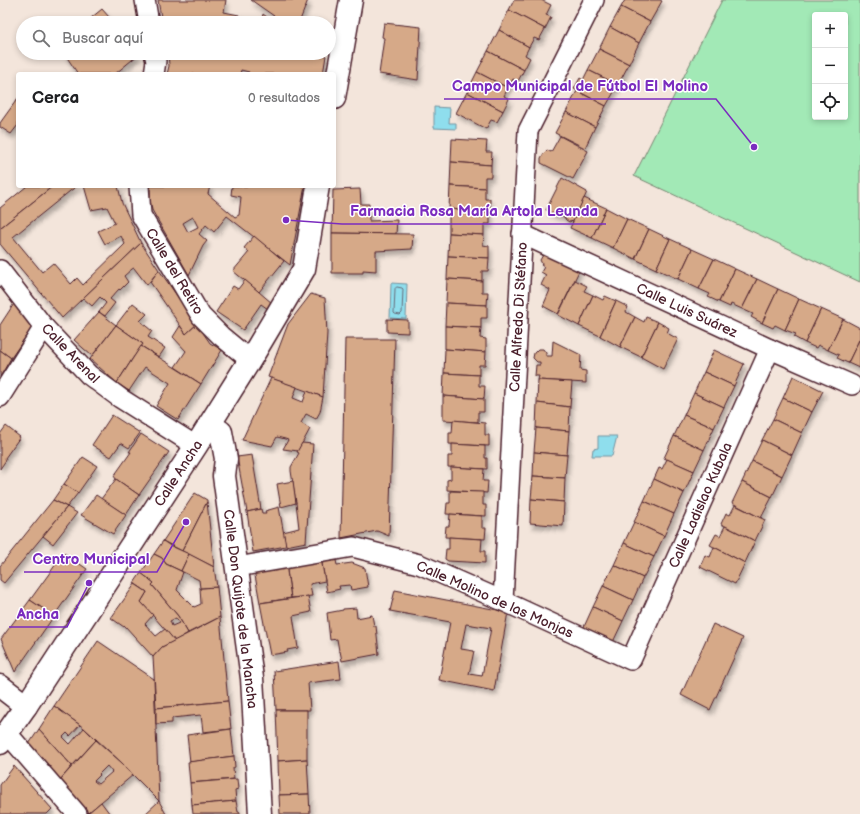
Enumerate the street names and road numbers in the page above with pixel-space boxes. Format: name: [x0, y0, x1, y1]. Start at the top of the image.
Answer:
street label: Calle del Retiro: [142, 225, 207, 318]
street label: Calle Alfredo Di Stéfano: [506, 242, 531, 393]
street label: Calle Luis Suárez: [634, 280, 740, 341]
street label: Calle Arenal: [38, 320, 103, 387]
street label: Calle Ancha: [151, 437, 206, 510]
street label: Calle Ladislao Kubala: [665, 440, 736, 571]
street label: Calle Don Quijote de la Mancha: [220, 508, 261, 710]
street label: Calle Molino de las Monjas: [414, 557, 576, 642]

